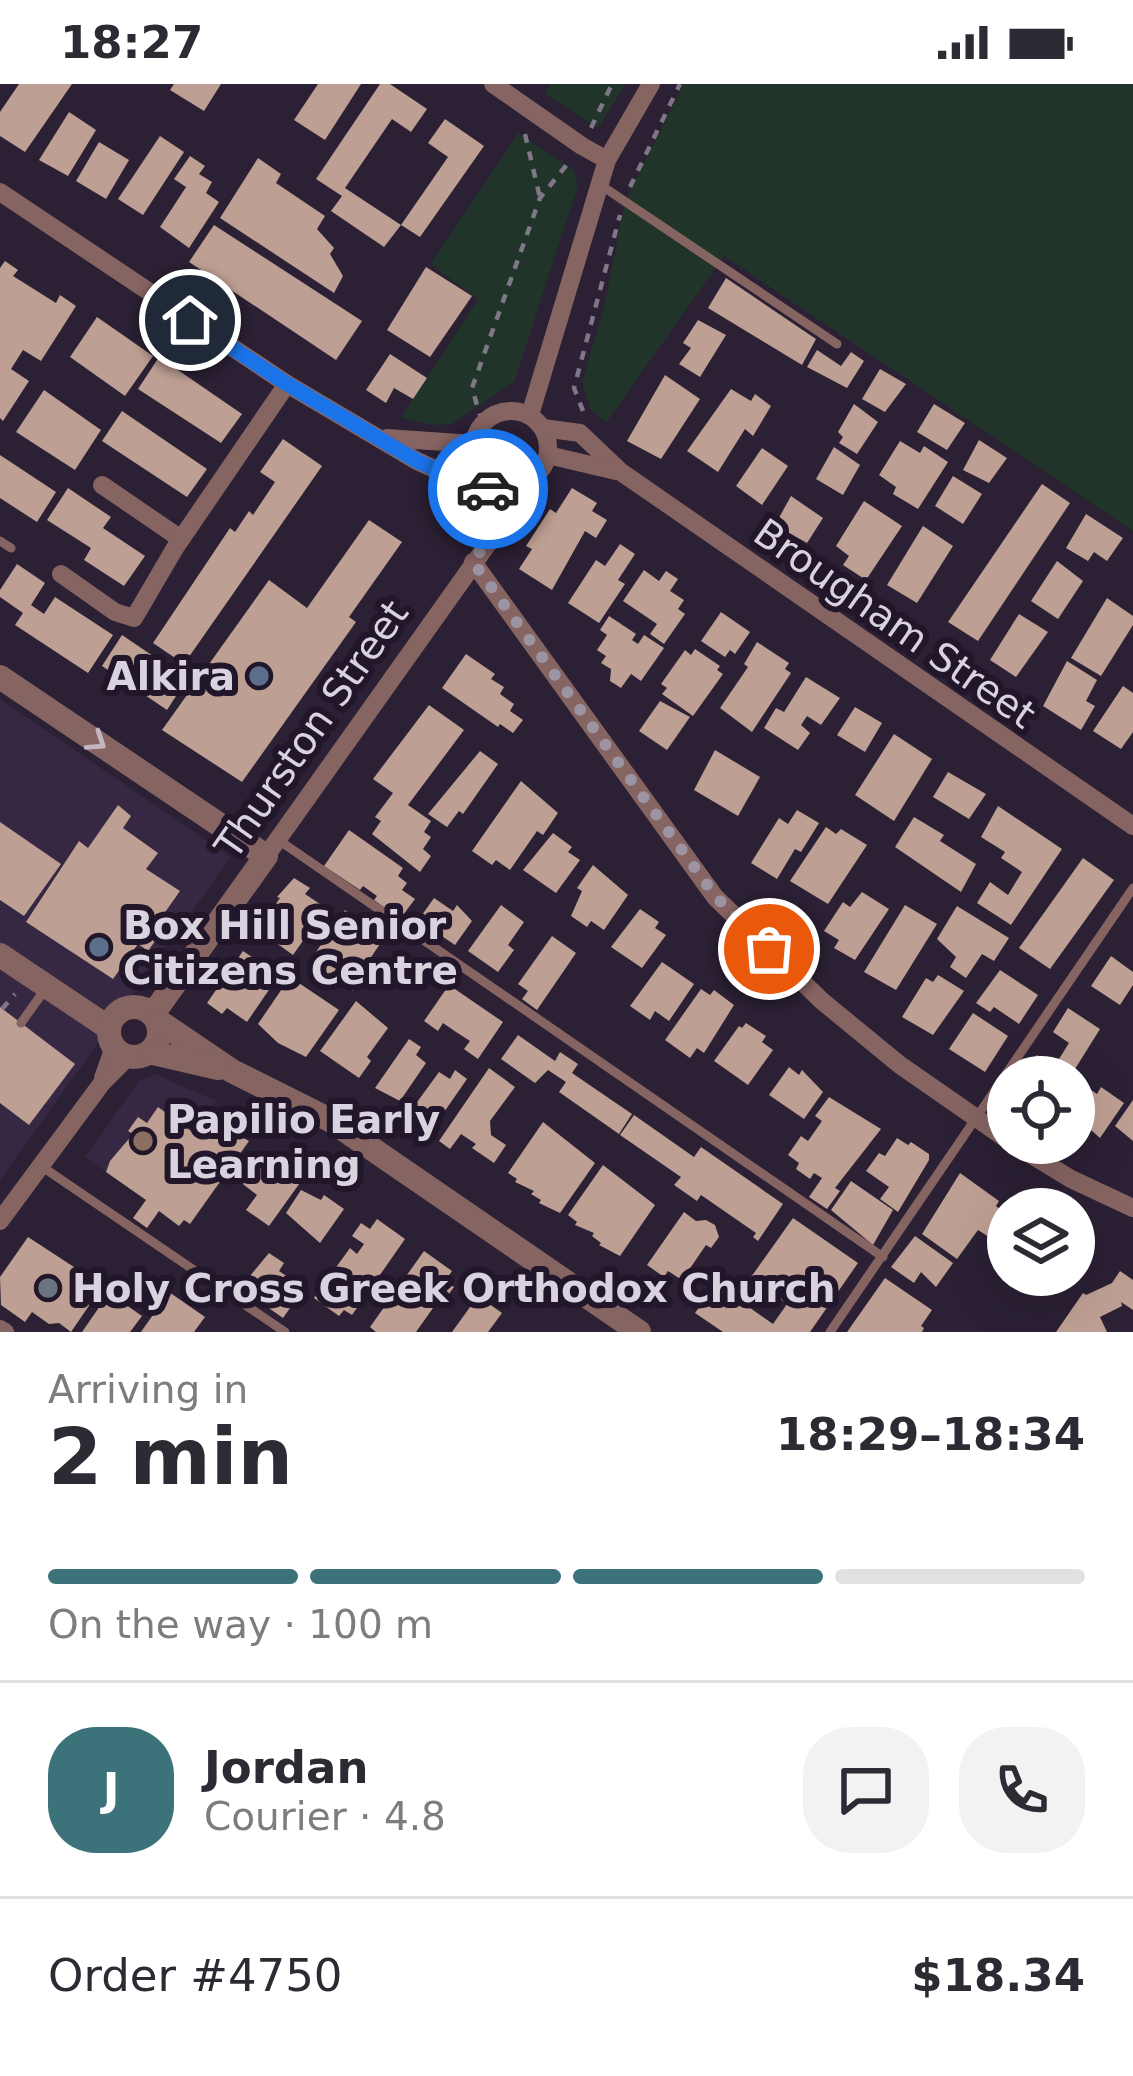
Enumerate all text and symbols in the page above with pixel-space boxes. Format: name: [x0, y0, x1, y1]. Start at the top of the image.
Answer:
text: 18:27: [60, 16, 203, 69]
pin: [139, 269, 241, 371]
icon: home: [157, 287, 223, 353]
courier: [428, 429, 548, 549]
icon: car: [455, 456, 521, 522]
street label: Brougham Street: [746, 510, 1044, 737]
street label: Thurston Street: [205, 592, 417, 868]
place label: Alkira: [107, 654, 235, 699]
marker: Alkira: [246, 663, 272, 689]
one-way arrow: [84, 728, 106, 750]
pin: [718, 898, 820, 1000]
place label: Box Hill Senior Citizens Centre: [123, 903, 458, 993]
icon: bag: [736, 916, 802, 982]
marker: Box Hill Senior Citizens Centre: [86, 934, 112, 960]
map controls: [987, 1056, 1095, 1296]
button: locate: [987, 1056, 1095, 1164]
place label: Papilio Early Learning: [167, 1097, 440, 1187]
marker: Papilio Early Learning: [130, 1128, 156, 1154]
button: layers: [987, 1188, 1095, 1296]
place label: Holy Cross Greek Orthodox Church: [72, 1266, 835, 1311]
marker: Holy Cross Greek Orthodox Church: [35, 1275, 61, 1301]
text: Arriving in: [48, 1367, 248, 1412]
text: 18:29–18:34: [776, 1408, 1085, 1461]
text: 2 min: [48, 1412, 293, 1502]
text: On the way · 100 m: [48, 1602, 433, 1647]
button: chat: [803, 1727, 929, 1853]
button: phone: [959, 1727, 1085, 1853]
text: Jordan: [204, 1741, 368, 1794]
text: J: [103, 1763, 119, 1816]
text: Courier · 4.8: [204, 1794, 446, 1839]
text: Order #4750: [48, 1949, 342, 2002]
text: $18.34: [911, 1949, 1085, 2002]

